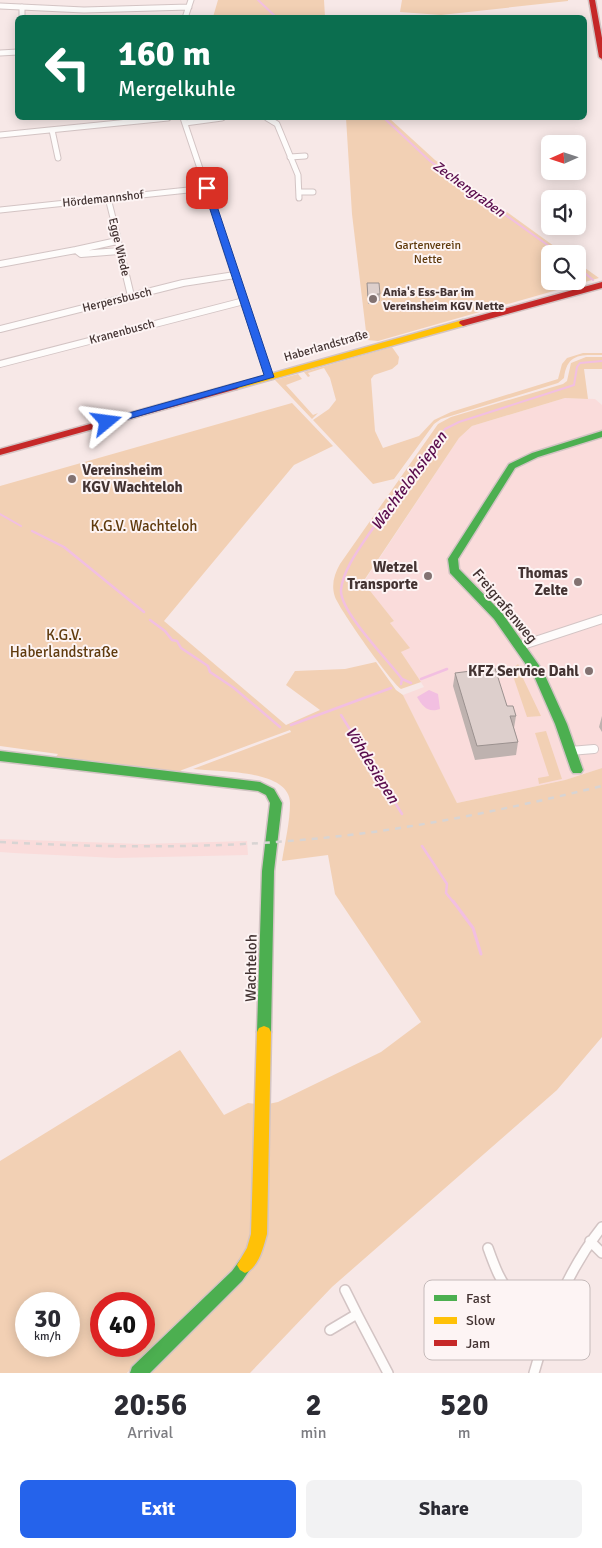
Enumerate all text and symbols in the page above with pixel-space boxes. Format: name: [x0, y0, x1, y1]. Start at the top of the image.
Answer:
text: 160 m: [118, 32, 211, 75]
icon: left: [35, 35, 100, 100]
text: Mergelkuhle: [118, 75, 236, 102]
north arrow: [541, 135, 586, 180]
map controls: [541, 135, 586, 290]
water label: Zechengraben: [430, 157, 509, 221]
pin: [186, 167, 228, 209]
icon: arrive: [193, 174, 221, 202]
street label: Hördemannshof: [62, 187, 145, 211]
button: sound: [541, 190, 586, 235]
street label: Egge Wiede: [105, 216, 133, 278]
park label: Gartenverein Nette: [395, 238, 461, 267]
button: search: [541, 245, 586, 290]
street label: Herpersbusch: [81, 284, 153, 316]
place label: Ania's Ess-Bar im Vereinsheim KGV Nette: [383, 285, 504, 314]
marker: Ania's Ess-Bar im Vereinsheim KGV Nette: [367, 293, 379, 305]
street label: Kranenbusch: [88, 316, 156, 348]
street label: Haberlandstraße: [282, 327, 370, 365]
position arrow: [80, 395, 132, 447]
water label: Wachtelohsiepen: [367, 427, 452, 534]
place label: Vereinsheim KGV Wachteloh: [82, 461, 183, 496]
marker: Vereinsheim KGV Wachteloh: [66, 473, 78, 485]
park label: K.G.V. Wachteloh: [90, 517, 198, 535]
place label: Wetzel Transporte: [347, 558, 418, 593]
place label: Thomas Zelte: [518, 564, 568, 599]
street label: Freigrafenweg: [469, 565, 541, 647]
marker: Wetzel Transporte: [422, 570, 434, 582]
marker: Thomas Zelte: [572, 576, 584, 588]
park label: K.G.V. Haberlandstraße: [10, 626, 118, 661]
place label: KFZ Service Dahl: [468, 662, 579, 680]
marker: KFZ Service Dahl: [583, 665, 595, 677]
water label: Vöhdesiepen: [341, 723, 404, 808]
street label: Wachteloh: [241, 934, 261, 1002]
legend: [424, 1280, 590, 1360]
text: Fast: [466, 1290, 491, 1307]
speed limit sign: 40: [90, 1292, 155, 1357]
text: 30: [34, 1303, 61, 1334]
text: Slow: [466, 1312, 495, 1329]
text: km/h: [34, 1329, 61, 1344]
text: Jam: [466, 1335, 490, 1352]
text: 20:56: [113, 1387, 187, 1424]
text: 2: [305, 1387, 322, 1424]
text: 520: [440, 1387, 488, 1424]
text: Arrival: [127, 1423, 173, 1443]
text: min: [301, 1423, 326, 1443]
text: m: [458, 1423, 471, 1443]
button: Exit: [20, 1480, 296, 1538]
button: Share: [306, 1480, 582, 1538]

